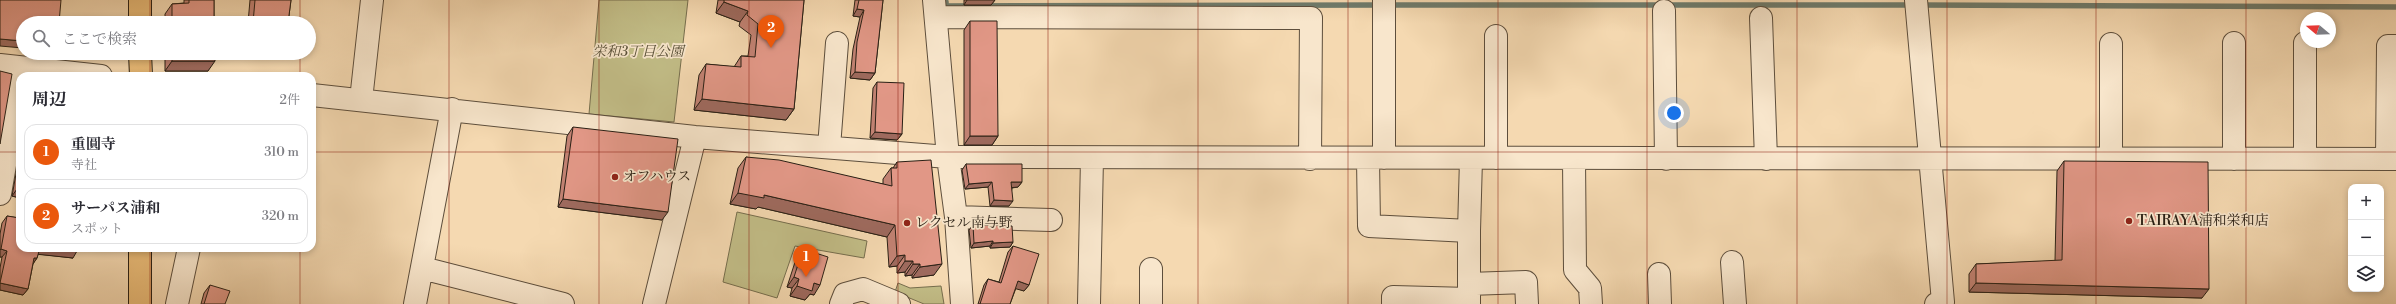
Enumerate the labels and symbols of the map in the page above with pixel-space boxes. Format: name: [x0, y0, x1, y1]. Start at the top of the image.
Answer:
north arrow: [2300, 12, 2336, 48]
pin: 2: [758, 15, 784, 48]
park label: 栄和3丁目公園: [592, 43, 686, 61]
your location: [1664, 103, 1684, 123]
place label: オフハウス: [623, 168, 691, 186]
marker: オフハウス: [610, 172, 620, 182]
place label: TAIRAYA浦和栄和店: [2137, 212, 2269, 230]
place label: レクセル南与野: [915, 214, 1013, 232]
marker: TAIRAYA浦和栄和店: [2124, 216, 2134, 226]
marker: レクセル南与野: [902, 218, 912, 228]
pin: 1: [793, 244, 819, 277]

